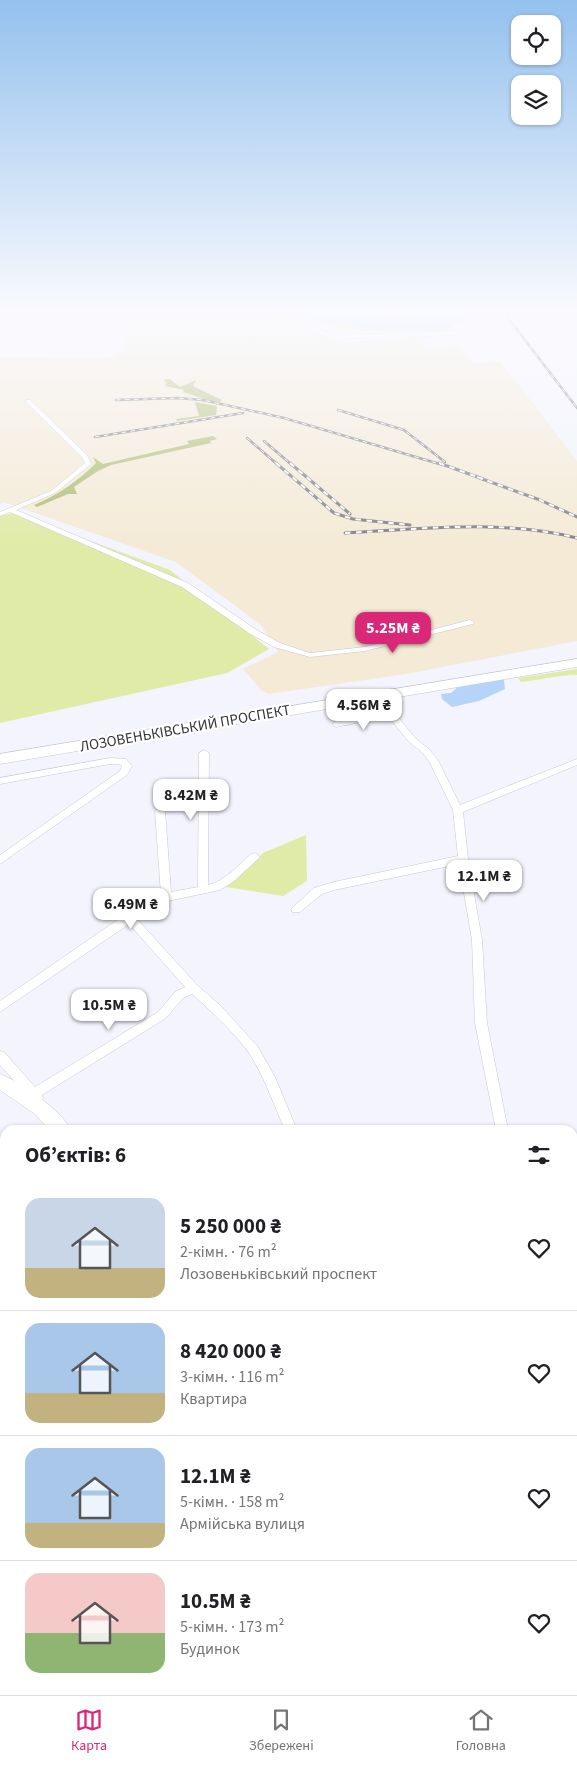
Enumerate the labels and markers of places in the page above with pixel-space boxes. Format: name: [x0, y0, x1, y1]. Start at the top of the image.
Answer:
pin: 5.25M ₴: [347, 612, 439, 654]
pin: 4.56M ₴: [318, 688, 410, 731]
pin: 8.42M ₴: [145, 778, 237, 821]
pin: 12.1M ₴: [438, 860, 530, 902]
pin: 6.49M ₴: [85, 888, 177, 930]
pin: 10.5M ₴: [63, 988, 155, 1031]

